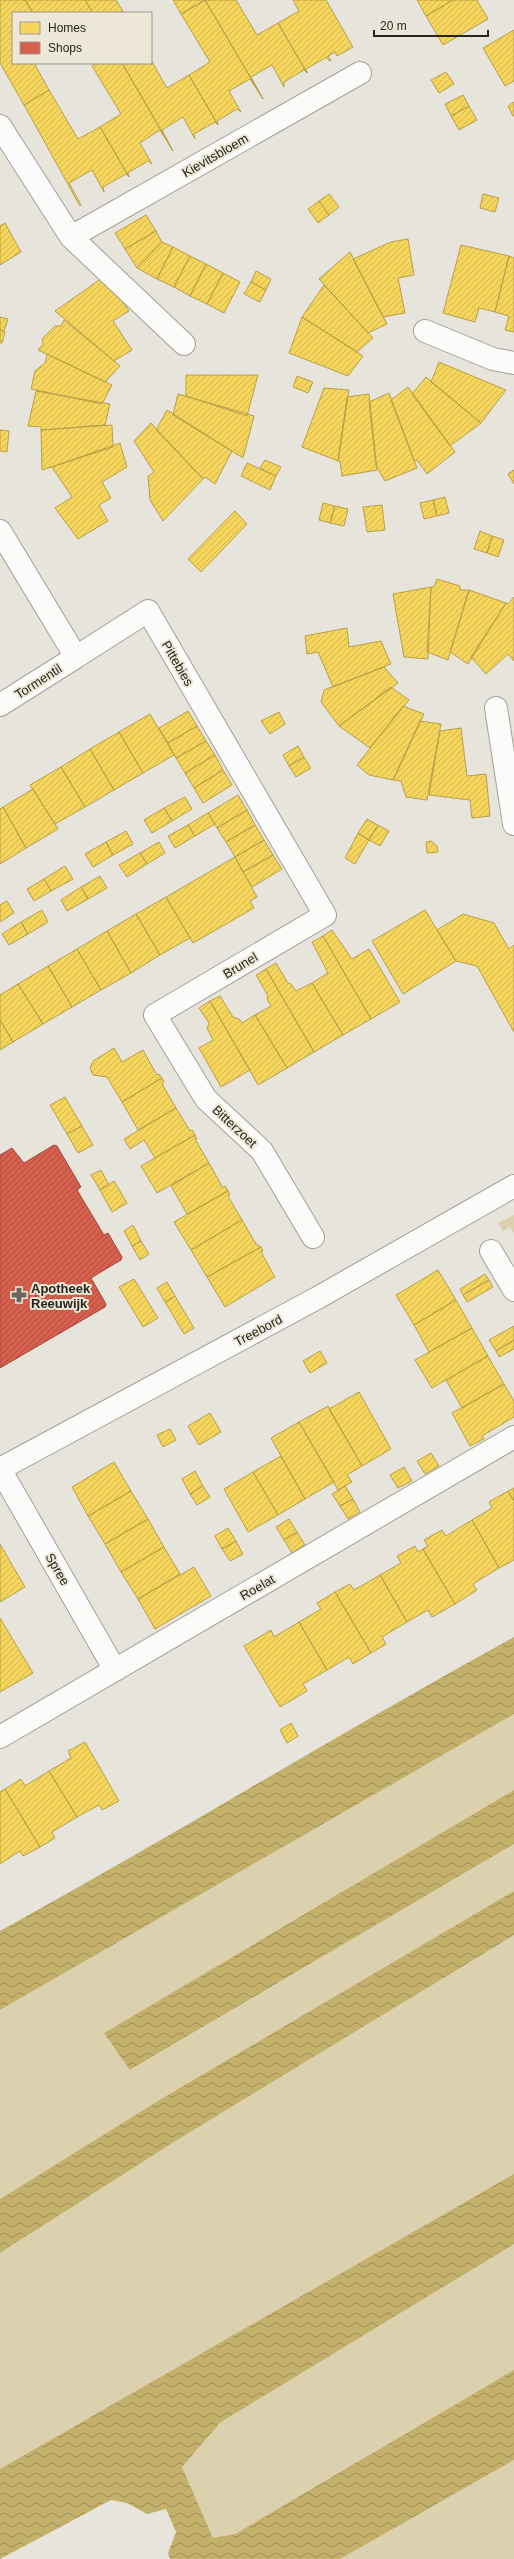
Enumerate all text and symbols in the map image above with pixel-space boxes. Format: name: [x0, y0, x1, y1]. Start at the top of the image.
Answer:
legend: [12, 12, 152, 64]
scale bar: [374, 12, 488, 38]
text: 20 m: [380, 19, 407, 33]
text: Homes: [48, 21, 86, 35]
text: Shops: [48, 41, 82, 55]
street label: Kievitsbloem: [180, 131, 251, 180]
street label: Pittebies: [159, 638, 197, 689]
street label: Tormentil: [12, 661, 65, 702]
street label: Brunel: [220, 949, 260, 982]
street label: Bitterzoet: [209, 1102, 260, 1151]
place label: Apotheek Reeuwijk: [31, 1281, 91, 1311]
pharmacy icon: Apotheek Reeuwijk: [10, 1286, 28, 1304]
street label: Treebord: [232, 1312, 285, 1349]
street label: Spree: [42, 1550, 73, 1588]
street label: Roelat: [237, 1571, 278, 1603]

